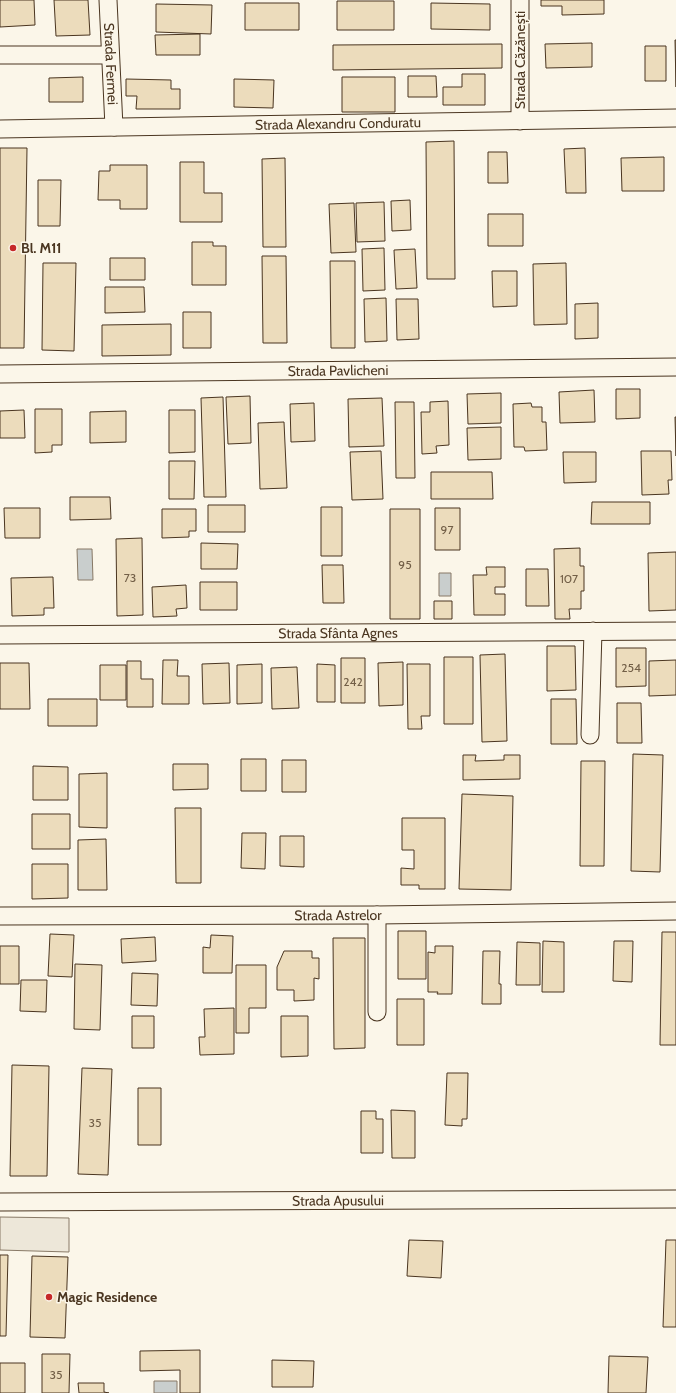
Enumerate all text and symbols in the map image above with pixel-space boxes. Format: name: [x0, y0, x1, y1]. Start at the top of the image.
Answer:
street label: Strada Căzănești: [511, 11, 529, 109]
street label: Strada Fermei: [100, 22, 122, 105]
street label: Strada Alexandru Conduratu: [255, 113, 421, 134]
place label: Bl. M11: [21, 239, 61, 257]
marker: Bl. M11: [8, 243, 18, 253]
street label: Strada Pavlicheni: [287, 361, 389, 380]
house number: 97: [441, 522, 453, 537]
house number: 95: [398, 557, 412, 572]
house number: 73: [124, 570, 136, 585]
house number: 107: [560, 571, 578, 586]
street label: Strada Sfânta Agnes: [278, 624, 398, 642]
house number: 254: [621, 660, 641, 675]
house number: 242: [343, 674, 363, 689]
street label: Strada Astrelor: [294, 906, 382, 924]
house number: 35: [89, 1115, 101, 1130]
street label: Strada Apusului: [292, 1191, 384, 1210]
place label: Magic Residence: [57, 1288, 157, 1306]
marker: Magic Residence: [44, 1292, 54, 1302]
house number: 35: [50, 1367, 62, 1382]

